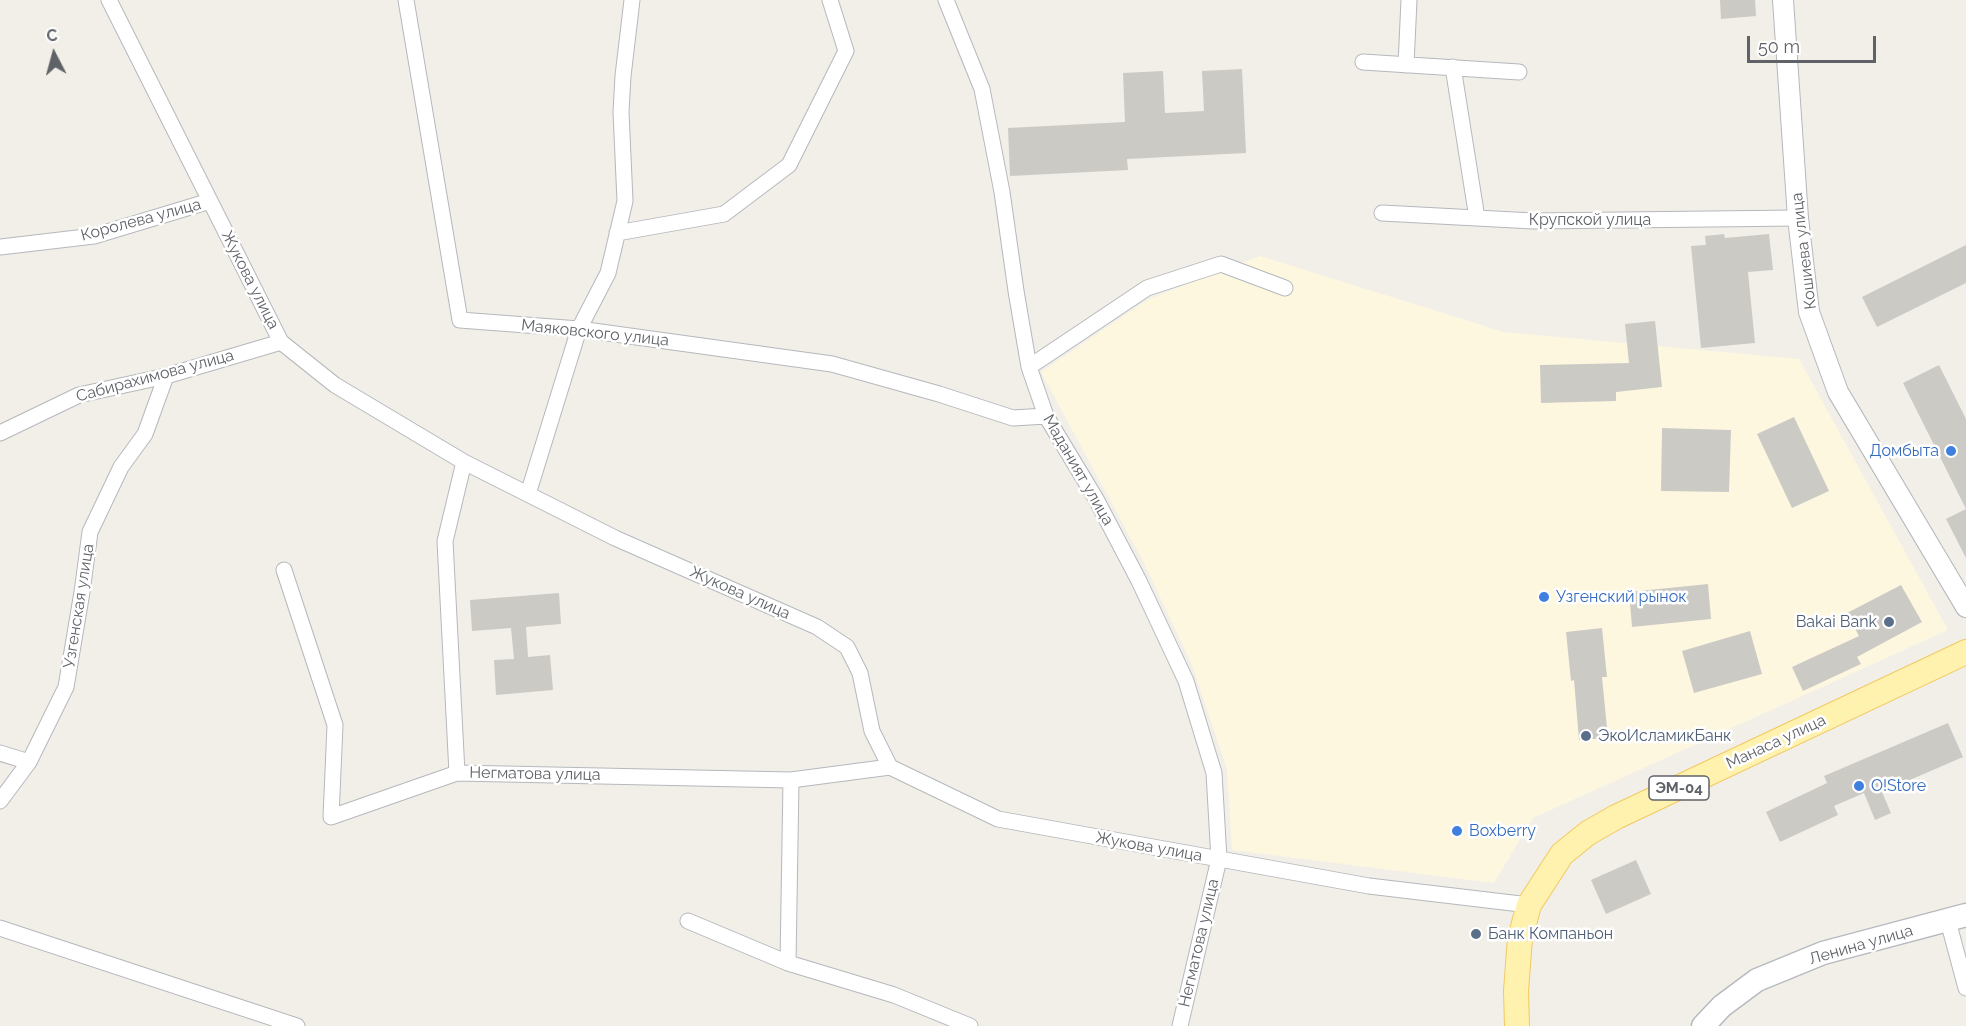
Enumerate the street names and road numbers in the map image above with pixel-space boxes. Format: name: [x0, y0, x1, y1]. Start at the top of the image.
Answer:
street label: Кошиева улица: [1787, 192, 1821, 310]
street label: Королева улица: [79, 195, 203, 245]
street label: Крупской улица: [1529, 210, 1651, 230]
street label: Жукова улица: [217, 228, 283, 332]
street label: Маяковского улица: [520, 316, 670, 350]
street label: Сабирахимова улица: [74, 346, 236, 406]
street label: Маданият улица: [1038, 411, 1118, 529]
street label: Узгенская улица: [60, 542, 98, 670]
street label: Жукова улица: [687, 562, 793, 624]
street label: Манаса улица: [1723, 711, 1829, 773]
street label: Негматова улица: [469, 763, 601, 785]
road number: ЭМ-04: [1649, 776, 1709, 800]
street label: Жукова улица: [1094, 828, 1204, 866]
street label: Негматова улица: [1175, 877, 1223, 1009]
street label: Ленина улица: [1807, 921, 1915, 969]

